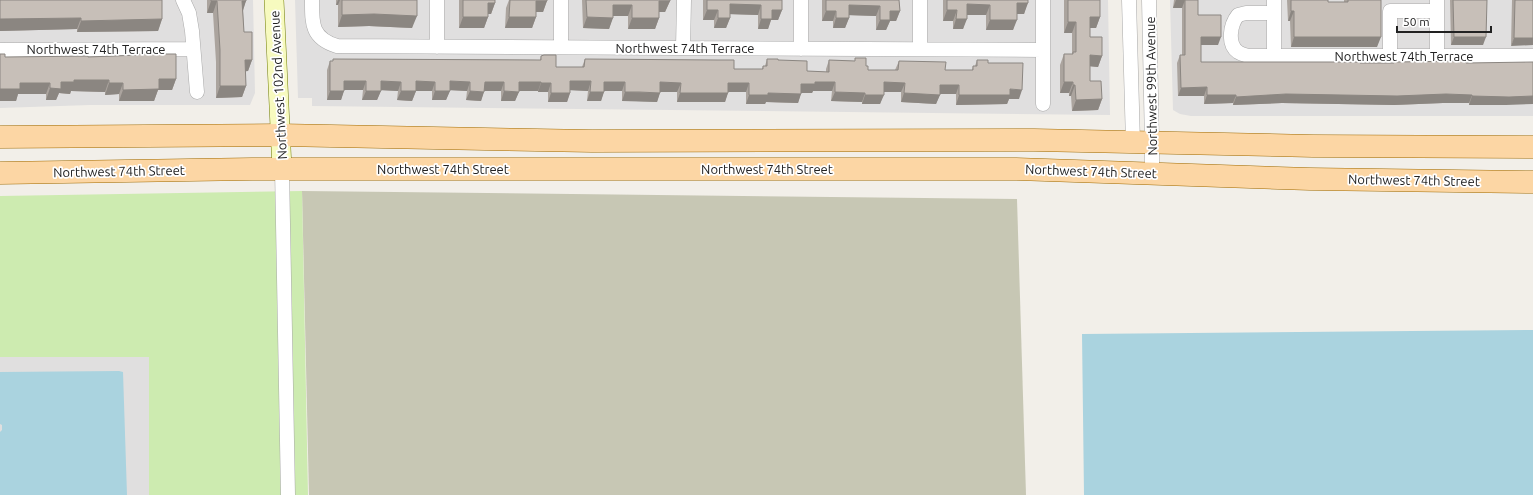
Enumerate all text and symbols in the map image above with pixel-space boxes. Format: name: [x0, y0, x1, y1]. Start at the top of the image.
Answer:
scale bar: [1397, 8, 1491, 34]
street label: Northwest 102nd Avenue: [267, 10, 289, 160]
text: 50 m: [1403, 15, 1430, 28]
street label: Northwest 99th Avenue: [1143, 16, 1159, 156]
street label: Northwest 74th Terrace: [616, 41, 754, 55]
street label: Northwest 74th Terrace: [27, 42, 165, 56]
street label: Northwest 74th Terrace: [1335, 49, 1473, 63]
street label: Northwest 74th Street: [377, 162, 509, 176]
street label: Northwest 74th Street: [701, 162, 833, 176]
street label: Northwest 74th Street: [1025, 162, 1157, 180]
street label: Northwest 74th Street: [53, 163, 185, 179]
street label: Northwest 74th Street: [1348, 172, 1480, 188]

